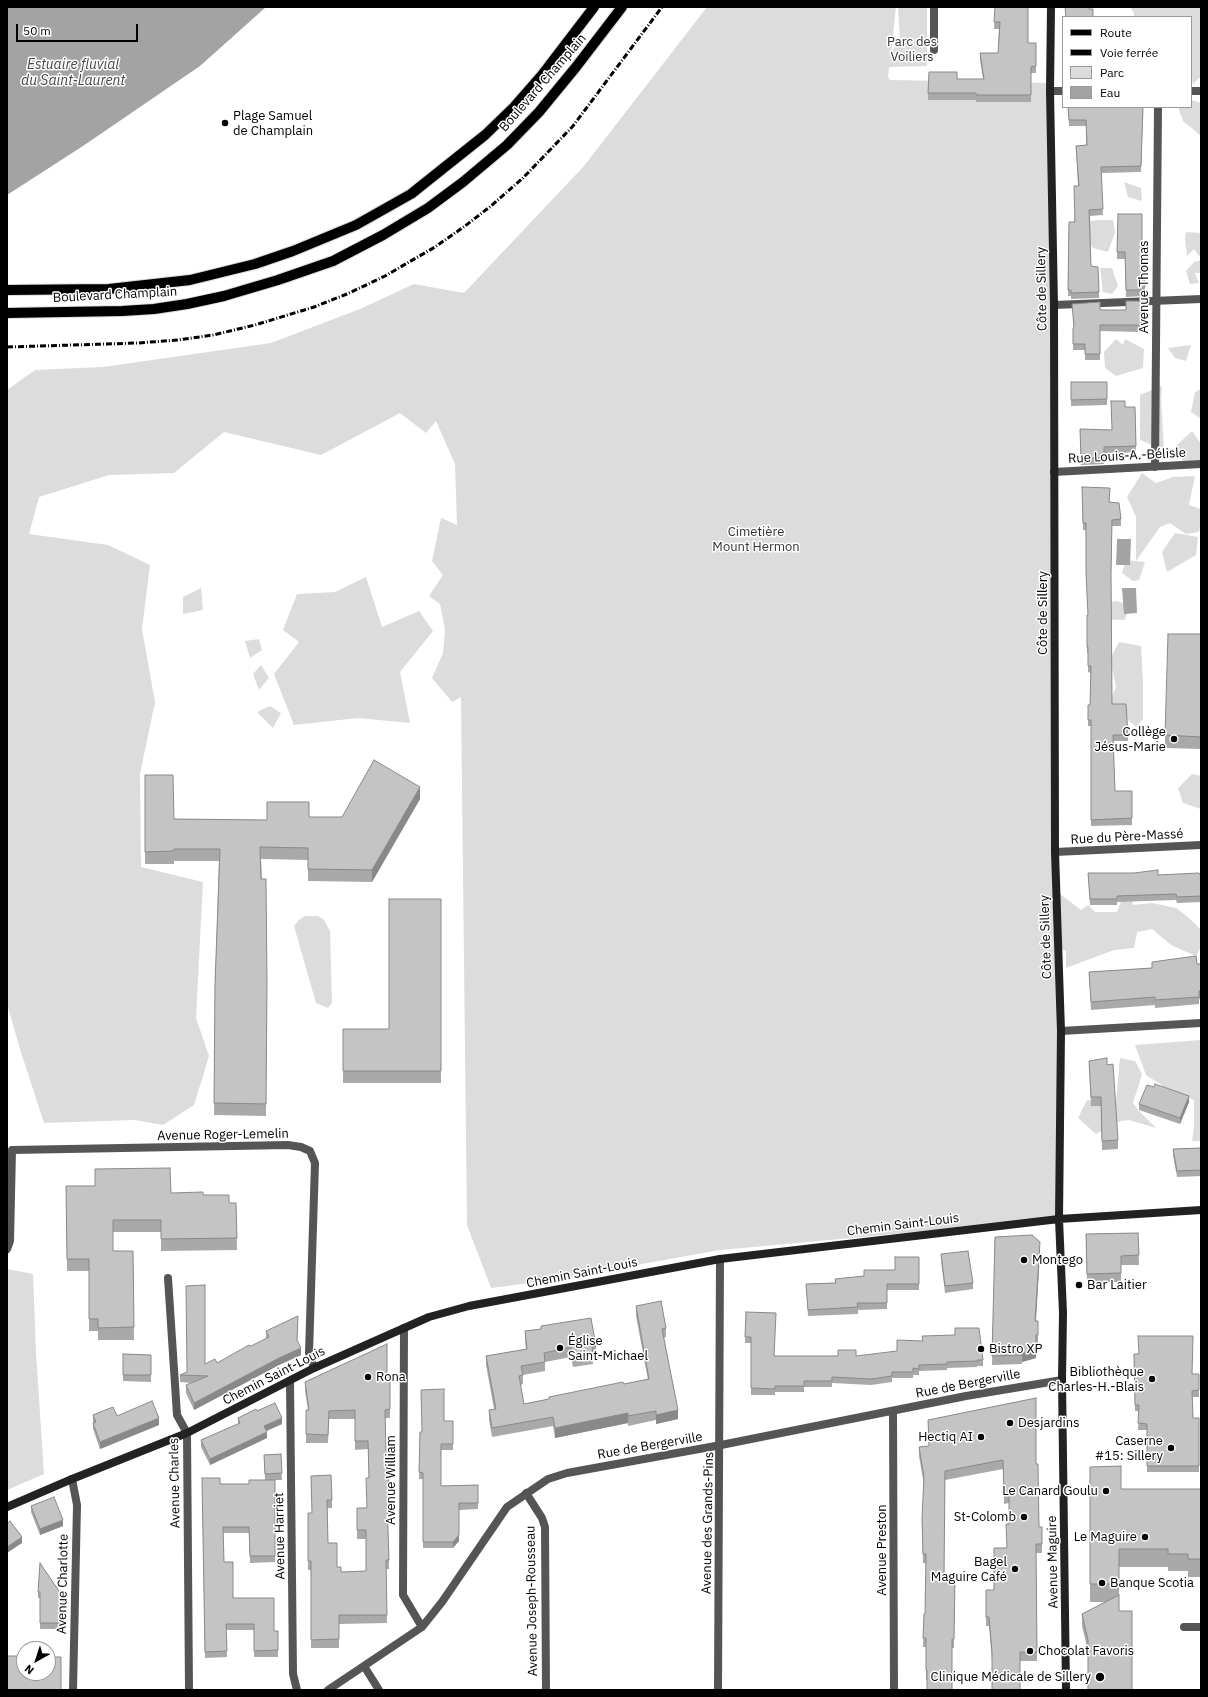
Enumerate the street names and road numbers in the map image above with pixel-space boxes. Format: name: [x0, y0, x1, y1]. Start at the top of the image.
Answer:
street label: Boulevard Champlain: [496, 31, 590, 135]
street label: Avenue Thomas: [1136, 240, 1152, 334]
street label: Côte de Sillery: [1033, 247, 1051, 331]
street label: Boulevard Champlain: [52, 284, 178, 306]
street label: Rue Louis-A.-Bélisle: [1068, 445, 1186, 467]
street label: Côte de Sillery: [1035, 571, 1051, 655]
street label: Rue du Père-Massé: [1070, 826, 1184, 848]
street label: Côte de Sillery: [1037, 895, 1055, 979]
street label: Avenue Roger-Lemelin: [157, 1126, 289, 1144]
street label: Chemin Saint-Louis: [846, 1210, 960, 1240]
street label: Chemin Saint-Louis: [525, 1255, 639, 1291]
street label: Chemin Saint-Louis: [220, 1343, 328, 1409]
street label: Rue de Bergerville: [914, 1366, 1022, 1402]
street label: Rue de Bergerville: [596, 1429, 704, 1463]
street label: Avenue William: [383, 1435, 399, 1525]
street label: Avenue Charles: [166, 1438, 184, 1528]
street label: Avenue des Grands-Pins: [699, 1452, 717, 1594]
street label: Avenue Harriet: [271, 1492, 289, 1580]
street label: Avenue Preston: [874, 1504, 890, 1596]
street label: Avenue Maguire: [1044, 1515, 1062, 1609]
street label: Avenue Joseph-Rousseau: [523, 1525, 541, 1677]
street label: Avenue Charlotte: [54, 1534, 72, 1634]

